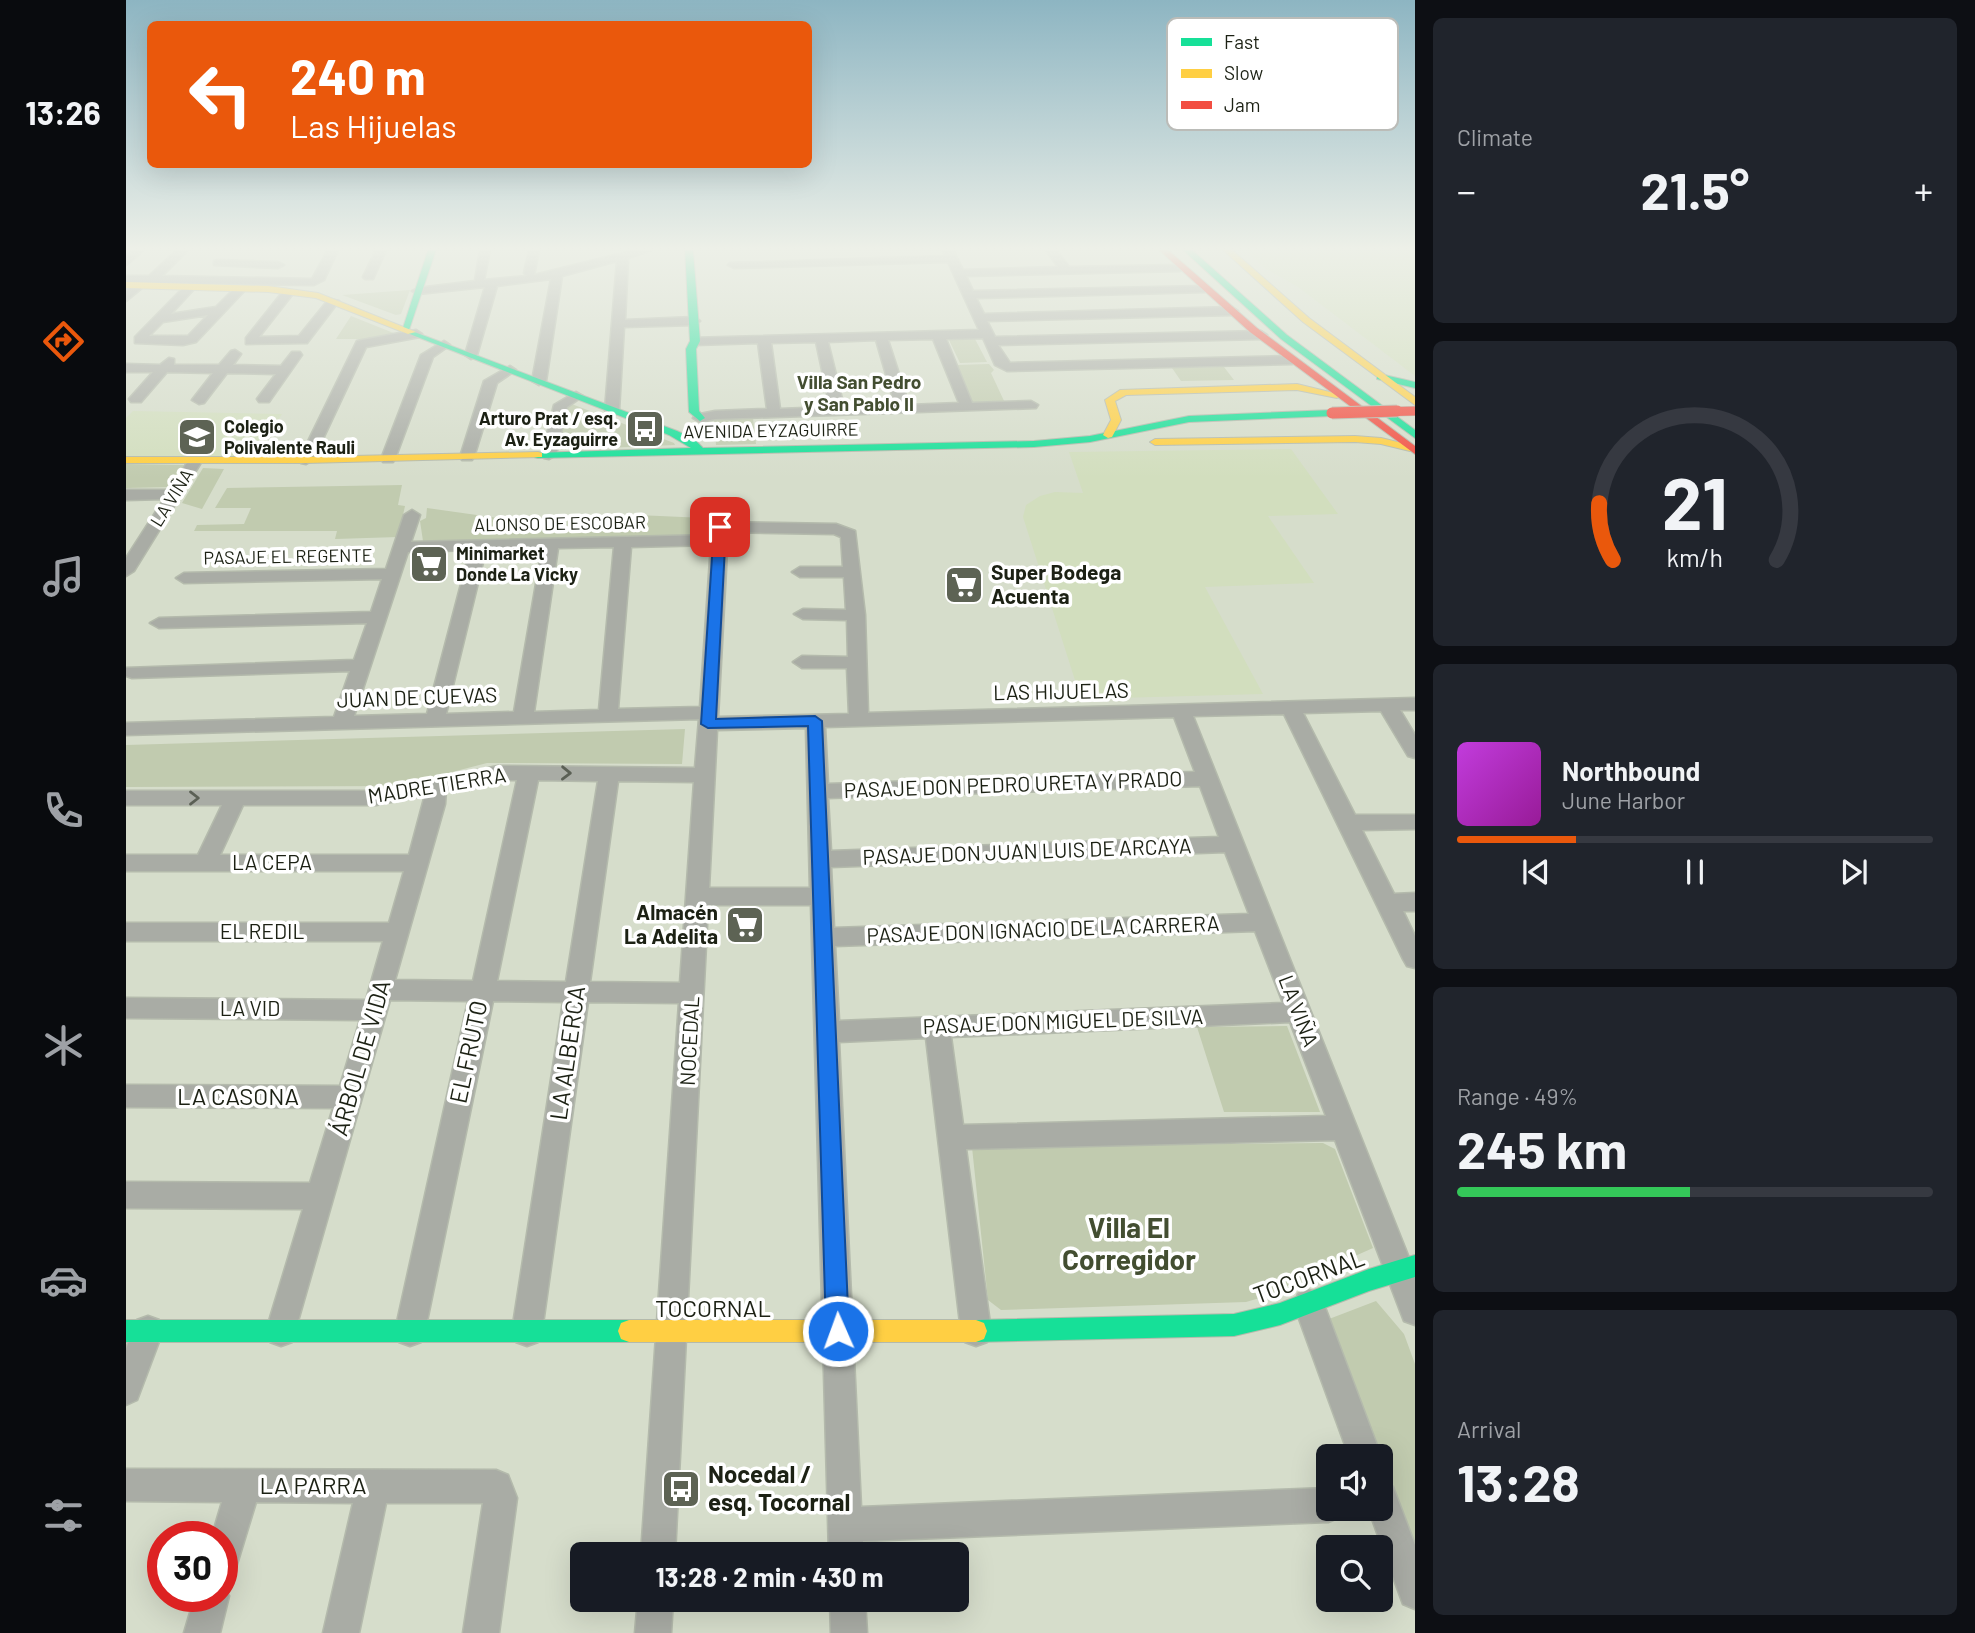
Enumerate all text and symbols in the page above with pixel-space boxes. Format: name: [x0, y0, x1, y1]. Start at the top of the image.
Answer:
legend: [1167, 18, 1398, 130]
text: Fast: [1224, 30, 1260, 53]
text: 240 m: [290, 46, 426, 105]
icon: left: [175, 49, 266, 140]
text: Slow: [1224, 61, 1263, 84]
text: 13:26: [25, 93, 101, 131]
text: Jam: [1224, 93, 1260, 116]
text: Las Hijuelas: [290, 106, 457, 144]
text: Climate: [1457, 123, 1533, 151]
text: 21.5°: [1641, 158, 1749, 220]
text: −: [1457, 167, 1476, 213]
text: +: [1914, 167, 1933, 213]
icon: directions: [39, 317, 88, 366]
district label: Villa San Pedro y San Pablo II: [797, 370, 921, 415]
place label: Arturo Prat / esq. Av. Eyzaguirre: [479, 407, 618, 450]
bus stop icon: Arturo Prat / esq. Av. Eyzaguirre: [624, 408, 666, 450]
place label: Colegio Polivalente Rauli: [224, 415, 355, 458]
school or university icon: Colegio Polivalente Rauli: [176, 416, 218, 458]
street label: AVENIDA EYZAGUIRRE: [683, 417, 859, 443]
text: 21: [1662, 457, 1728, 545]
street label: LA VIÑA: [145, 465, 197, 530]
pin: [690, 497, 750, 557]
icon: arrive: [701, 508, 739, 546]
street label: ALONSO DE ESCOBAR: [474, 511, 646, 535]
text: km/h: [1667, 541, 1723, 571]
place label: Minimarket Donde La Vicky: [456, 542, 578, 585]
supermarket icon: Minimarket Donde La Vicky: [408, 543, 450, 585]
street label: PASAJE EL REGENTE: [203, 544, 373, 568]
icon: music: [39, 552, 88, 601]
place label: Super Bodega Acuenta: [991, 559, 1121, 608]
supermarket icon: Super Bodega Acuenta: [943, 564, 985, 606]
street label: LAS HIJUELAS: [993, 677, 1129, 704]
street label: JUAN DE CUEVAS: [336, 681, 498, 712]
text: Northbound: [1562, 755, 1700, 786]
street label: MADRE TIERRA: [366, 761, 508, 808]
street label: PASAJE DON PEDRO URETA Y PRADO: [843, 765, 1183, 802]
one-way arrow: [561, 766, 572, 781]
icon: phone: [39, 786, 88, 835]
text: June Harbor: [1562, 786, 1685, 814]
one-way arrow: [189, 790, 200, 806]
street label: PASAJE DON JUAN LUIS DE ARCAYA: [862, 832, 1192, 869]
street label: LA CEPA: [232, 849, 312, 874]
icon: previous: [1517, 853, 1555, 891]
icon: pause: [1676, 853, 1714, 891]
icon: next: [1835, 853, 1873, 891]
place label: Almacén La Adelita: [624, 899, 718, 948]
supermarket icon: Almacén La Adelita: [724, 904, 766, 946]
street label: PASAJE DON IGNACIO DE LA CARRERA: [866, 910, 1220, 947]
street label: EL REDIL: [220, 918, 304, 943]
street label: LA VIÑA: [1274, 971, 1325, 1050]
street label: ÁRBOL DE VIDA: [323, 976, 396, 1139]
street label: LA ALBERCA: [543, 984, 590, 1122]
street label: LA VID: [220, 995, 280, 1020]
street label: NOCEDAL: [674, 995, 703, 1086]
street label: EL FRUTO: [443, 998, 493, 1106]
street label: PASAJE DON MIGUEL DE SILVA: [922, 1003, 1204, 1038]
icon: climate: [39, 1021, 88, 1070]
street label: LA CASONA: [177, 1081, 299, 1110]
text: Range · 49%: [1457, 1082, 1578, 1110]
text: 245 km: [1457, 1117, 1627, 1179]
district label: Villa El Corregidor: [1062, 1210, 1196, 1276]
street label: TOCORNAL: [1249, 1242, 1368, 1309]
icon: car: [39, 1256, 88, 1305]
street label: TOCORNAL: [655, 1293, 771, 1322]
position arrow: [801, 1294, 875, 1368]
text: Arrival: [1457, 1415, 1521, 1443]
map controls: [1316, 1444, 1393, 1612]
button: sound: [1316, 1444, 1393, 1521]
text: 13:28: [1457, 1450, 1580, 1512]
place label: Nocedal / esq. Tocornal: [708, 1459, 850, 1516]
bus stop icon: Nocedal / esq. Tocornal: [660, 1468, 702, 1510]
street label: LA PARRA: [259, 1470, 367, 1499]
icon: filters: [39, 1491, 88, 1540]
speed limit sign: 30: [147, 1521, 238, 1612]
button: search: [1316, 1535, 1393, 1612]
text: 13:28 · 2 min · 430 m: [655, 1561, 884, 1592]

